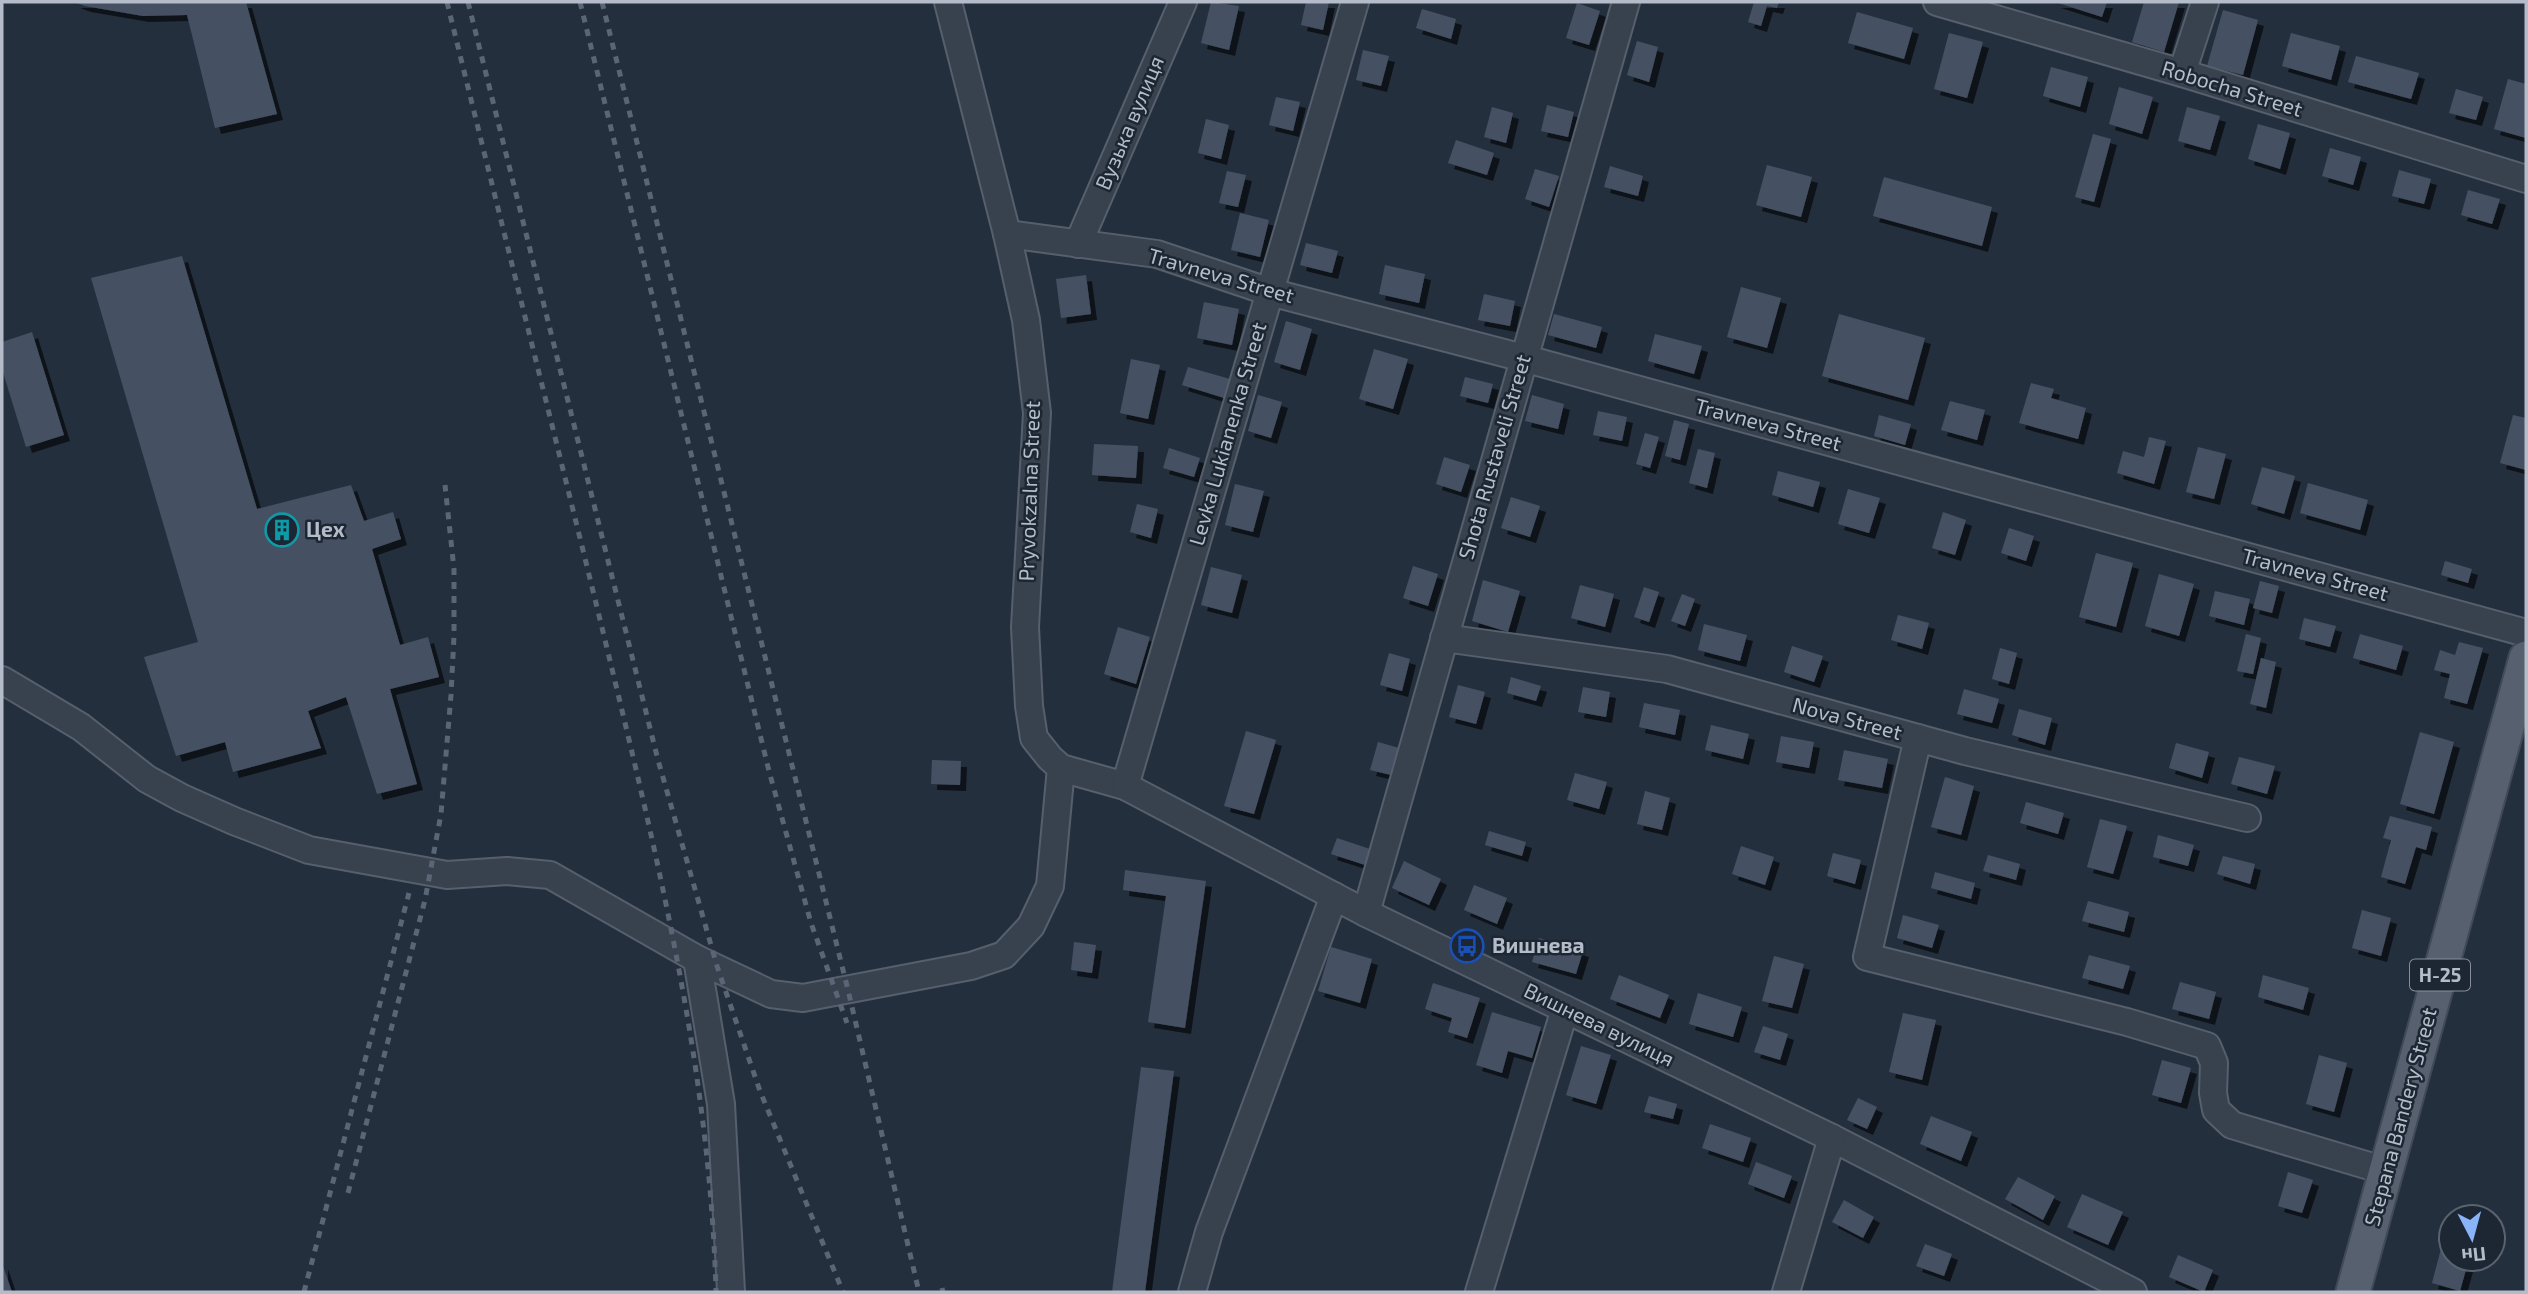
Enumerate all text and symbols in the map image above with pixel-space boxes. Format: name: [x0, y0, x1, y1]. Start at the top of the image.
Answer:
street label: Вузька вулиця: [1089, 52, 1169, 193]
street label: Robocha Street: [2159, 54, 2306, 121]
street label: Travneva Street: [1146, 242, 1297, 307]
street label: Levka Lukianenka Street: [1183, 319, 1270, 548]
street label: Shota Rustaveli Street: [1452, 351, 1535, 562]
street label: Travneva Street: [1693, 392, 1844, 455]
street label: Pryvokzalna Street: [1013, 400, 1044, 582]
building icon: Цех: [263, 511, 301, 549]
place label: Цех: [306, 516, 345, 541]
street label: Travneva Street: [2240, 542, 2391, 605]
street label: Nova Street: [1790, 691, 1905, 744]
bus stop icon: Вишнева: [1448, 927, 1486, 965]
place label: Вишнева: [1492, 932, 1585, 957]
road number: Н-25: [2410, 959, 2470, 990]
street label: Вишнева вулиця: [1520, 977, 1679, 1072]
street label: Stepana Bandery Street: [2358, 1005, 2441, 1229]
north arrow: [2437, 1203, 2507, 1273]
text: Пн: [2460, 1243, 2487, 1268]

